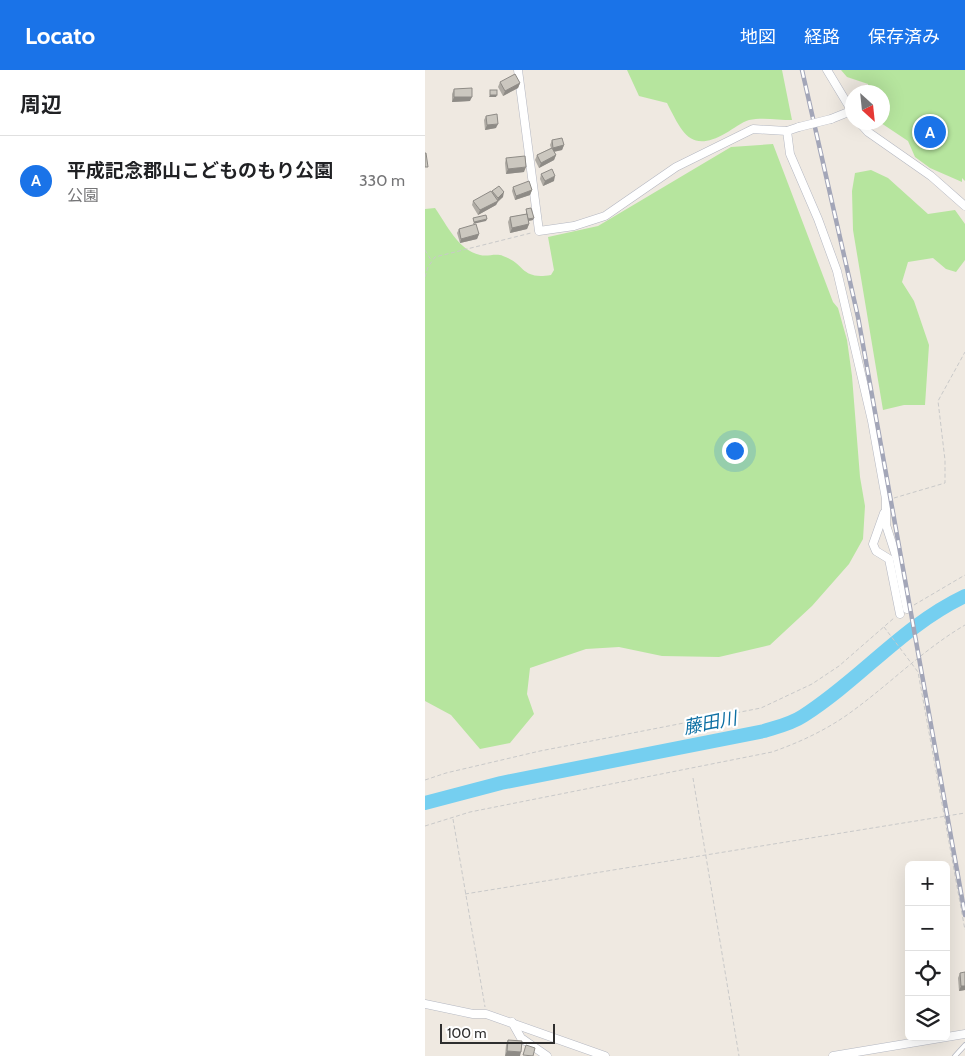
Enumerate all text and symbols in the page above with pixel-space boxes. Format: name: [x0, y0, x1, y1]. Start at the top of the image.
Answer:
text: Locato: [25, 21, 95, 50]
text: 地図: [740, 26, 776, 48]
text: 経路: [804, 26, 840, 48]
text: 保存済み: [868, 26, 940, 48]
north arrow: [845, 85, 890, 130]
text: 周辺: [20, 92, 62, 117]
pin: A: [914, 113, 946, 151]
text: 平成記念郡山こどものもり公園: [67, 159, 333, 182]
text: A: [31, 171, 41, 190]
text: 330 m: [359, 171, 405, 190]
text: 公園: [67, 186, 99, 205]
your location: [722, 438, 748, 464]
water label: 藤田川: [681, 707, 741, 739]
map controls: [905, 861, 950, 1041]
button: +: [905, 861, 950, 906]
button: −: [905, 906, 950, 951]
button: locate: [905, 951, 950, 996]
button: layers: [905, 996, 950, 1041]
scale bar: [440, 1021, 555, 1044]
text: 100 m: [447, 1024, 487, 1042]

